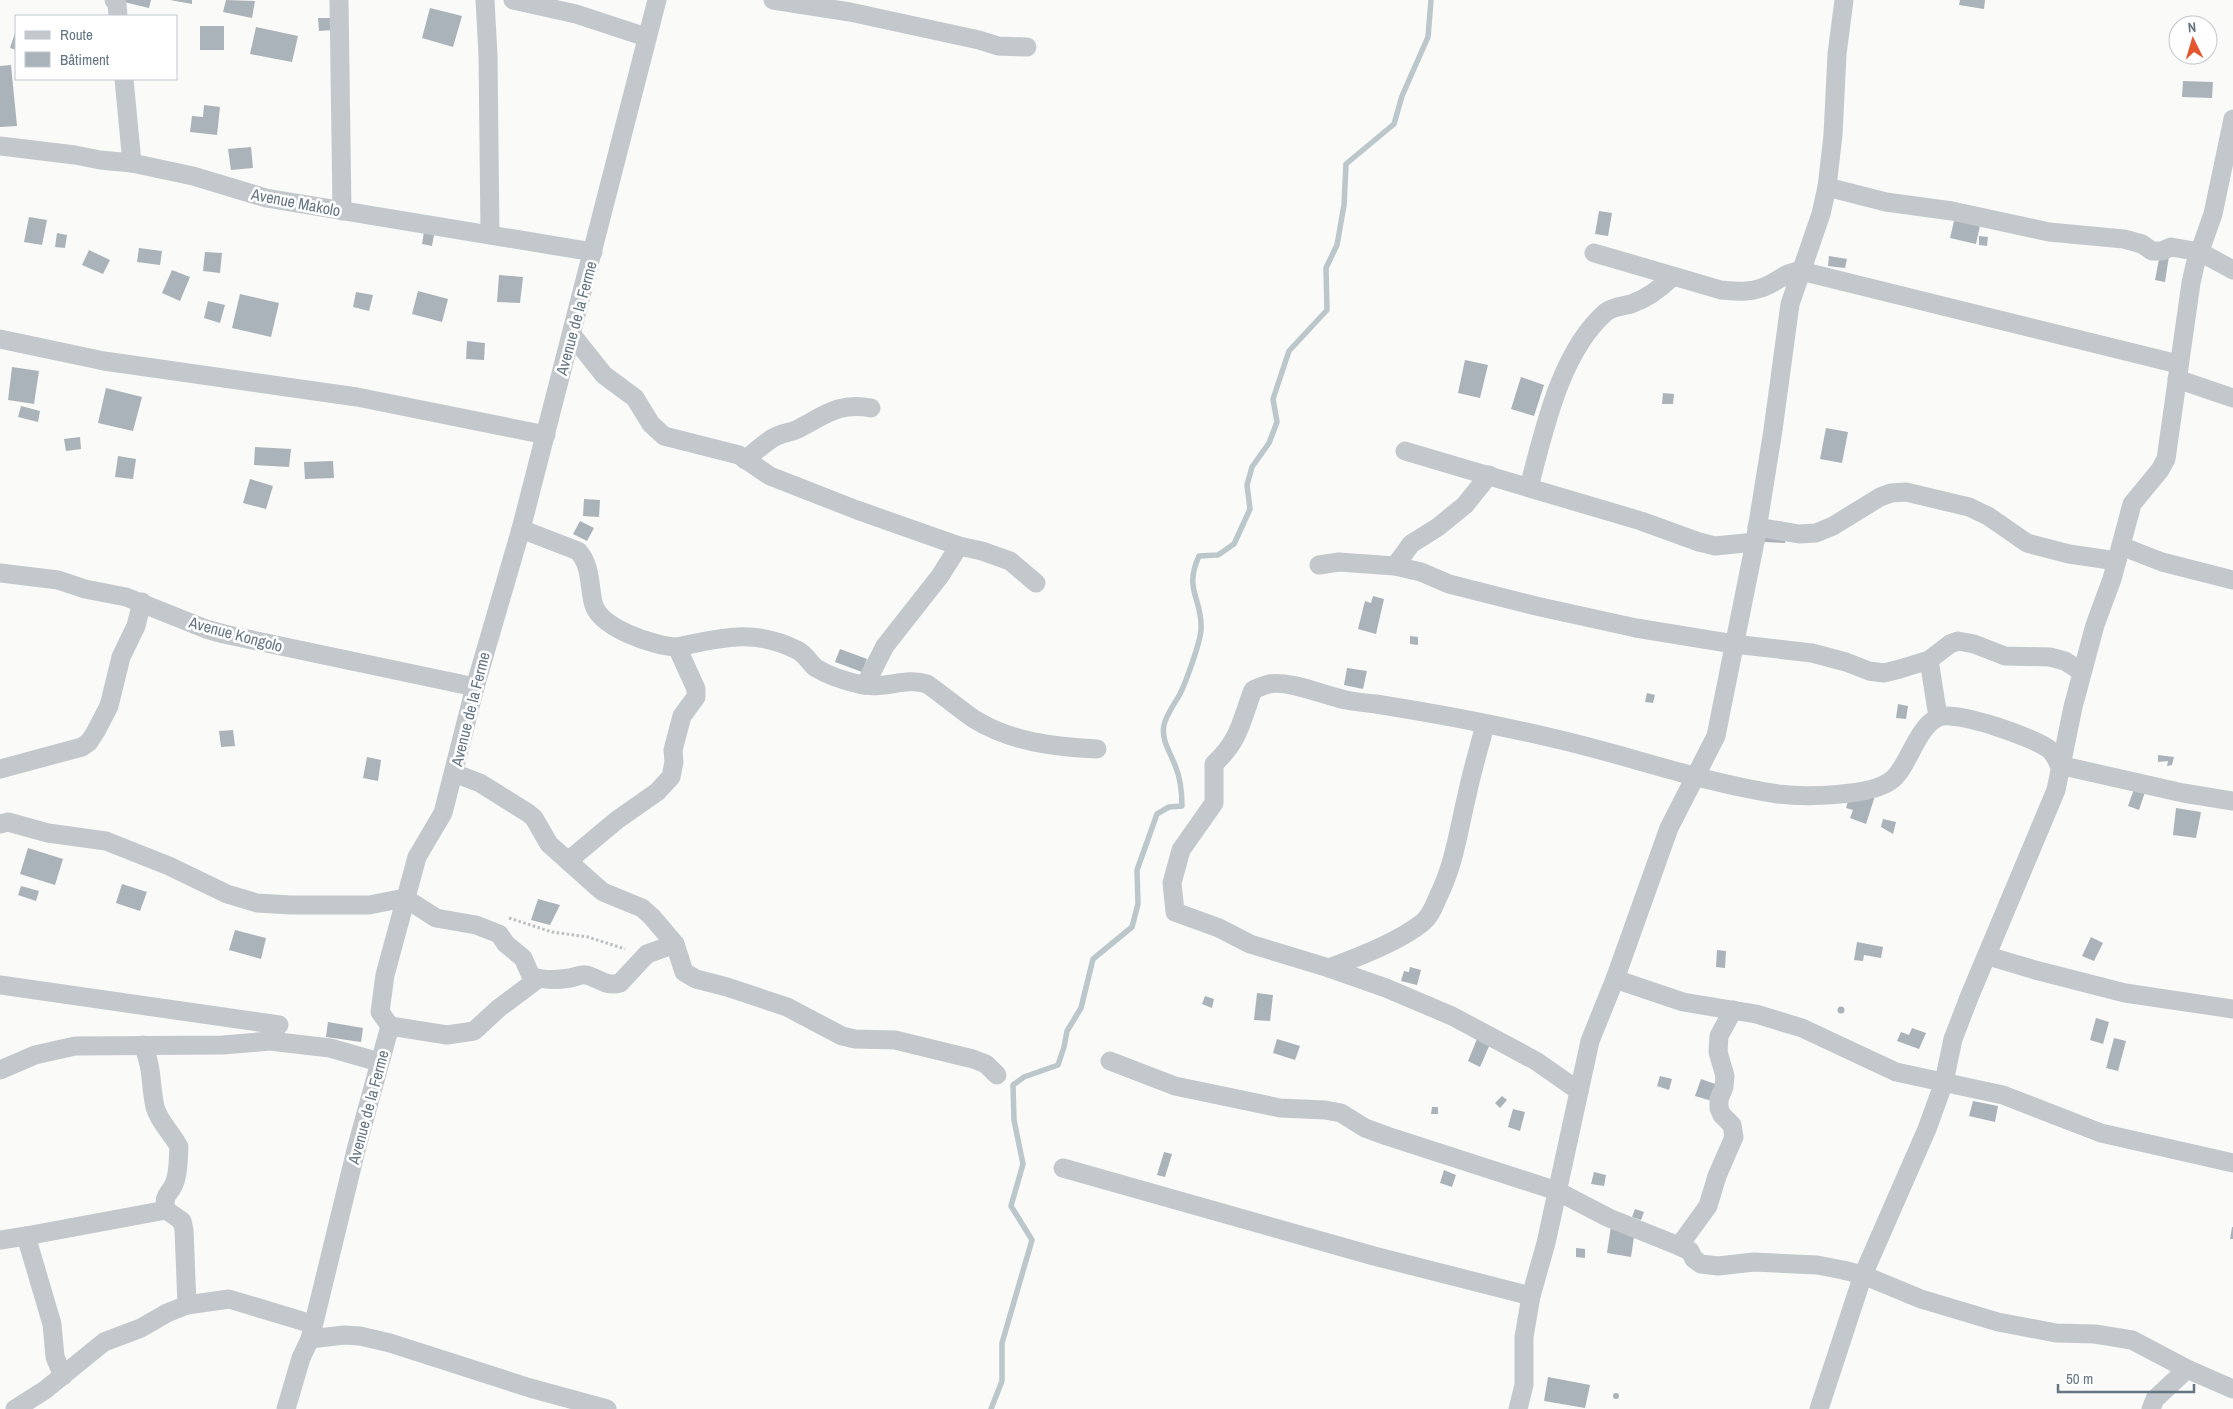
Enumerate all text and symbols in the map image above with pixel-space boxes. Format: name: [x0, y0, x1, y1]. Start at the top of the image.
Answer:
legend: [15, 15, 178, 80]
north arrow: [2168, 15, 2218, 65]
text: N: [2187, 18, 2197, 36]
text: Route: [60, 24, 93, 45]
text: Bâtiment: [60, 49, 110, 70]
street label: Avenue Makolo: [249, 182, 342, 221]
street label: Avenue de la Ferme: [550, 259, 602, 378]
street label: Avenue Kongolo: [186, 611, 285, 657]
street label: Avenue de la Ferme: [445, 649, 495, 770]
street label: Avenue de la Ferme: [342, 1048, 394, 1167]
scale bar: [2058, 1362, 2194, 1394]
text: 50 m: [2066, 1368, 2093, 1389]

